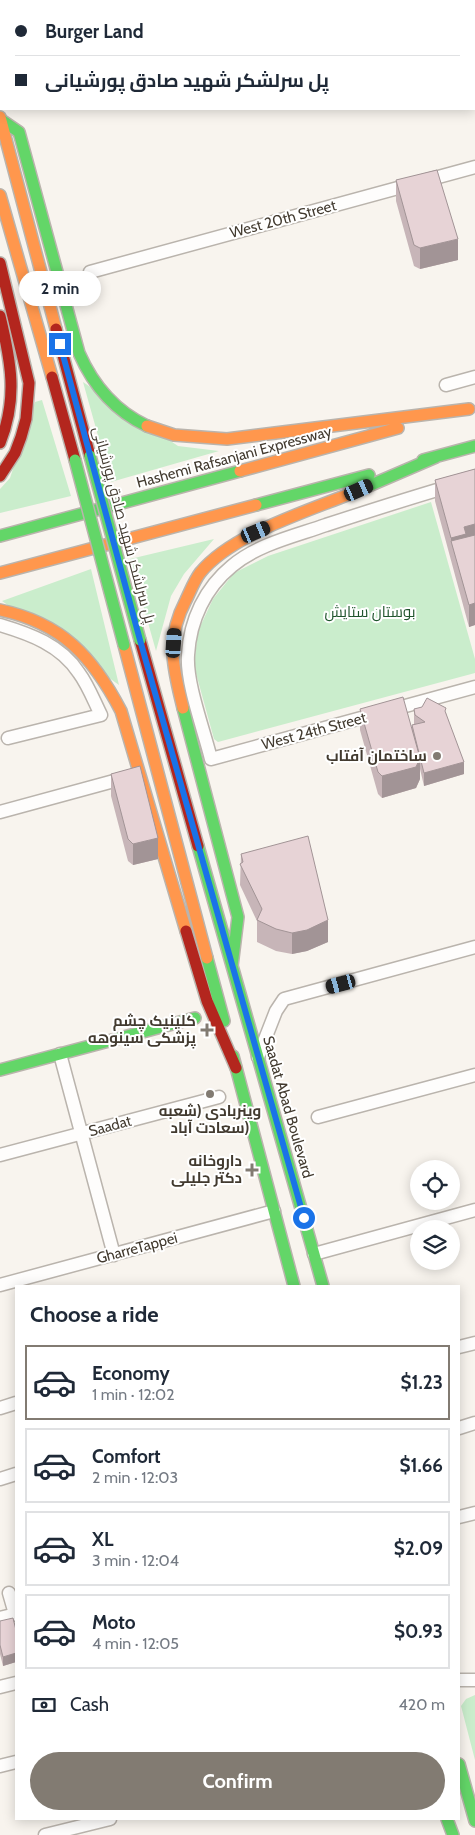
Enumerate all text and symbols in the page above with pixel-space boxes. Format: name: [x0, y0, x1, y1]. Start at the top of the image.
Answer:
text: Burger Land: [45, 20, 144, 43]
text: پل سرلشکر شهید صادق پورشیانی: [45, 69, 329, 92]
street label: West 20th Street: [228, 196, 338, 242]
callout: 2 min: [19, 272, 101, 306]
text: 2 min: [41, 279, 79, 298]
route end: [49, 333, 71, 355]
street label: Hashemi Rafsanjani Expressway: [134, 422, 334, 492]
street label: پل سرلشکر شهید صادق پورشیانی: [88, 425, 159, 626]
car: [342, 477, 375, 503]
car: [239, 519, 272, 545]
park label: بوستان ستایش: [324, 603, 416, 622]
car: [165, 628, 182, 658]
street label: West 24th Street: [260, 708, 368, 754]
place label: ساختمان آفتاب: [326, 747, 427, 765]
marker: ساختمان آفتاب: [431, 750, 443, 762]
car: [324, 973, 357, 995]
place label: کلینیک چشم پزشکی سینوهه: [88, 1012, 197, 1049]
marker: کلینیک چشم پزشکی سینوهه: [200, 1023, 214, 1037]
street label: Saadat Abad Boulevard: [259, 1034, 317, 1180]
marker: وینربادی (شعبه سعادت آباد): [204, 1088, 216, 1100]
place label: وینربادی (شعبه سعادت آباد): [159, 1102, 261, 1137]
street label: Saadat: [87, 1112, 133, 1140]
place label: داروخانه دکتر جلیلی: [171, 1152, 242, 1187]
map controls: [410, 1160, 460, 1270]
button: locate: [410, 1160, 460, 1210]
marker: داروخانه دکتر جلیلی: [246, 1164, 258, 1176]
route start: [293, 1207, 315, 1229]
button: layers: [410, 1220, 460, 1270]
street label: GharreTappei: [95, 1229, 179, 1267]
text: Choose a ride: [30, 1301, 159, 1328]
icon: car: [32, 1360, 77, 1405]
text: Economy: [92, 1362, 170, 1385]
text: $1.23: [400, 1371, 443, 1394]
text: 1 min · 12:02: [92, 1385, 175, 1404]
icon: car: [32, 1443, 77, 1488]
text: Comfort: [92, 1445, 161, 1468]
text: $1.66: [399, 1454, 443, 1477]
text: 2 min · 12:03: [92, 1468, 178, 1487]
icon: car: [32, 1526, 77, 1571]
text: XL: [92, 1528, 113, 1551]
text: $2.09: [394, 1537, 443, 1560]
text: 3 min · 12:04: [92, 1551, 179, 1570]
icon: car: [32, 1609, 77, 1654]
text: Moto: [92, 1611, 136, 1634]
text: $0.93: [394, 1620, 443, 1643]
text: 4 min · 12:05: [92, 1634, 179, 1653]
icon: cash: [30, 1691, 58, 1719]
text: Cash: [70, 1693, 109, 1716]
text: 420 m: [399, 1695, 445, 1714]
button: Confirm: [30, 1752, 445, 1810]

